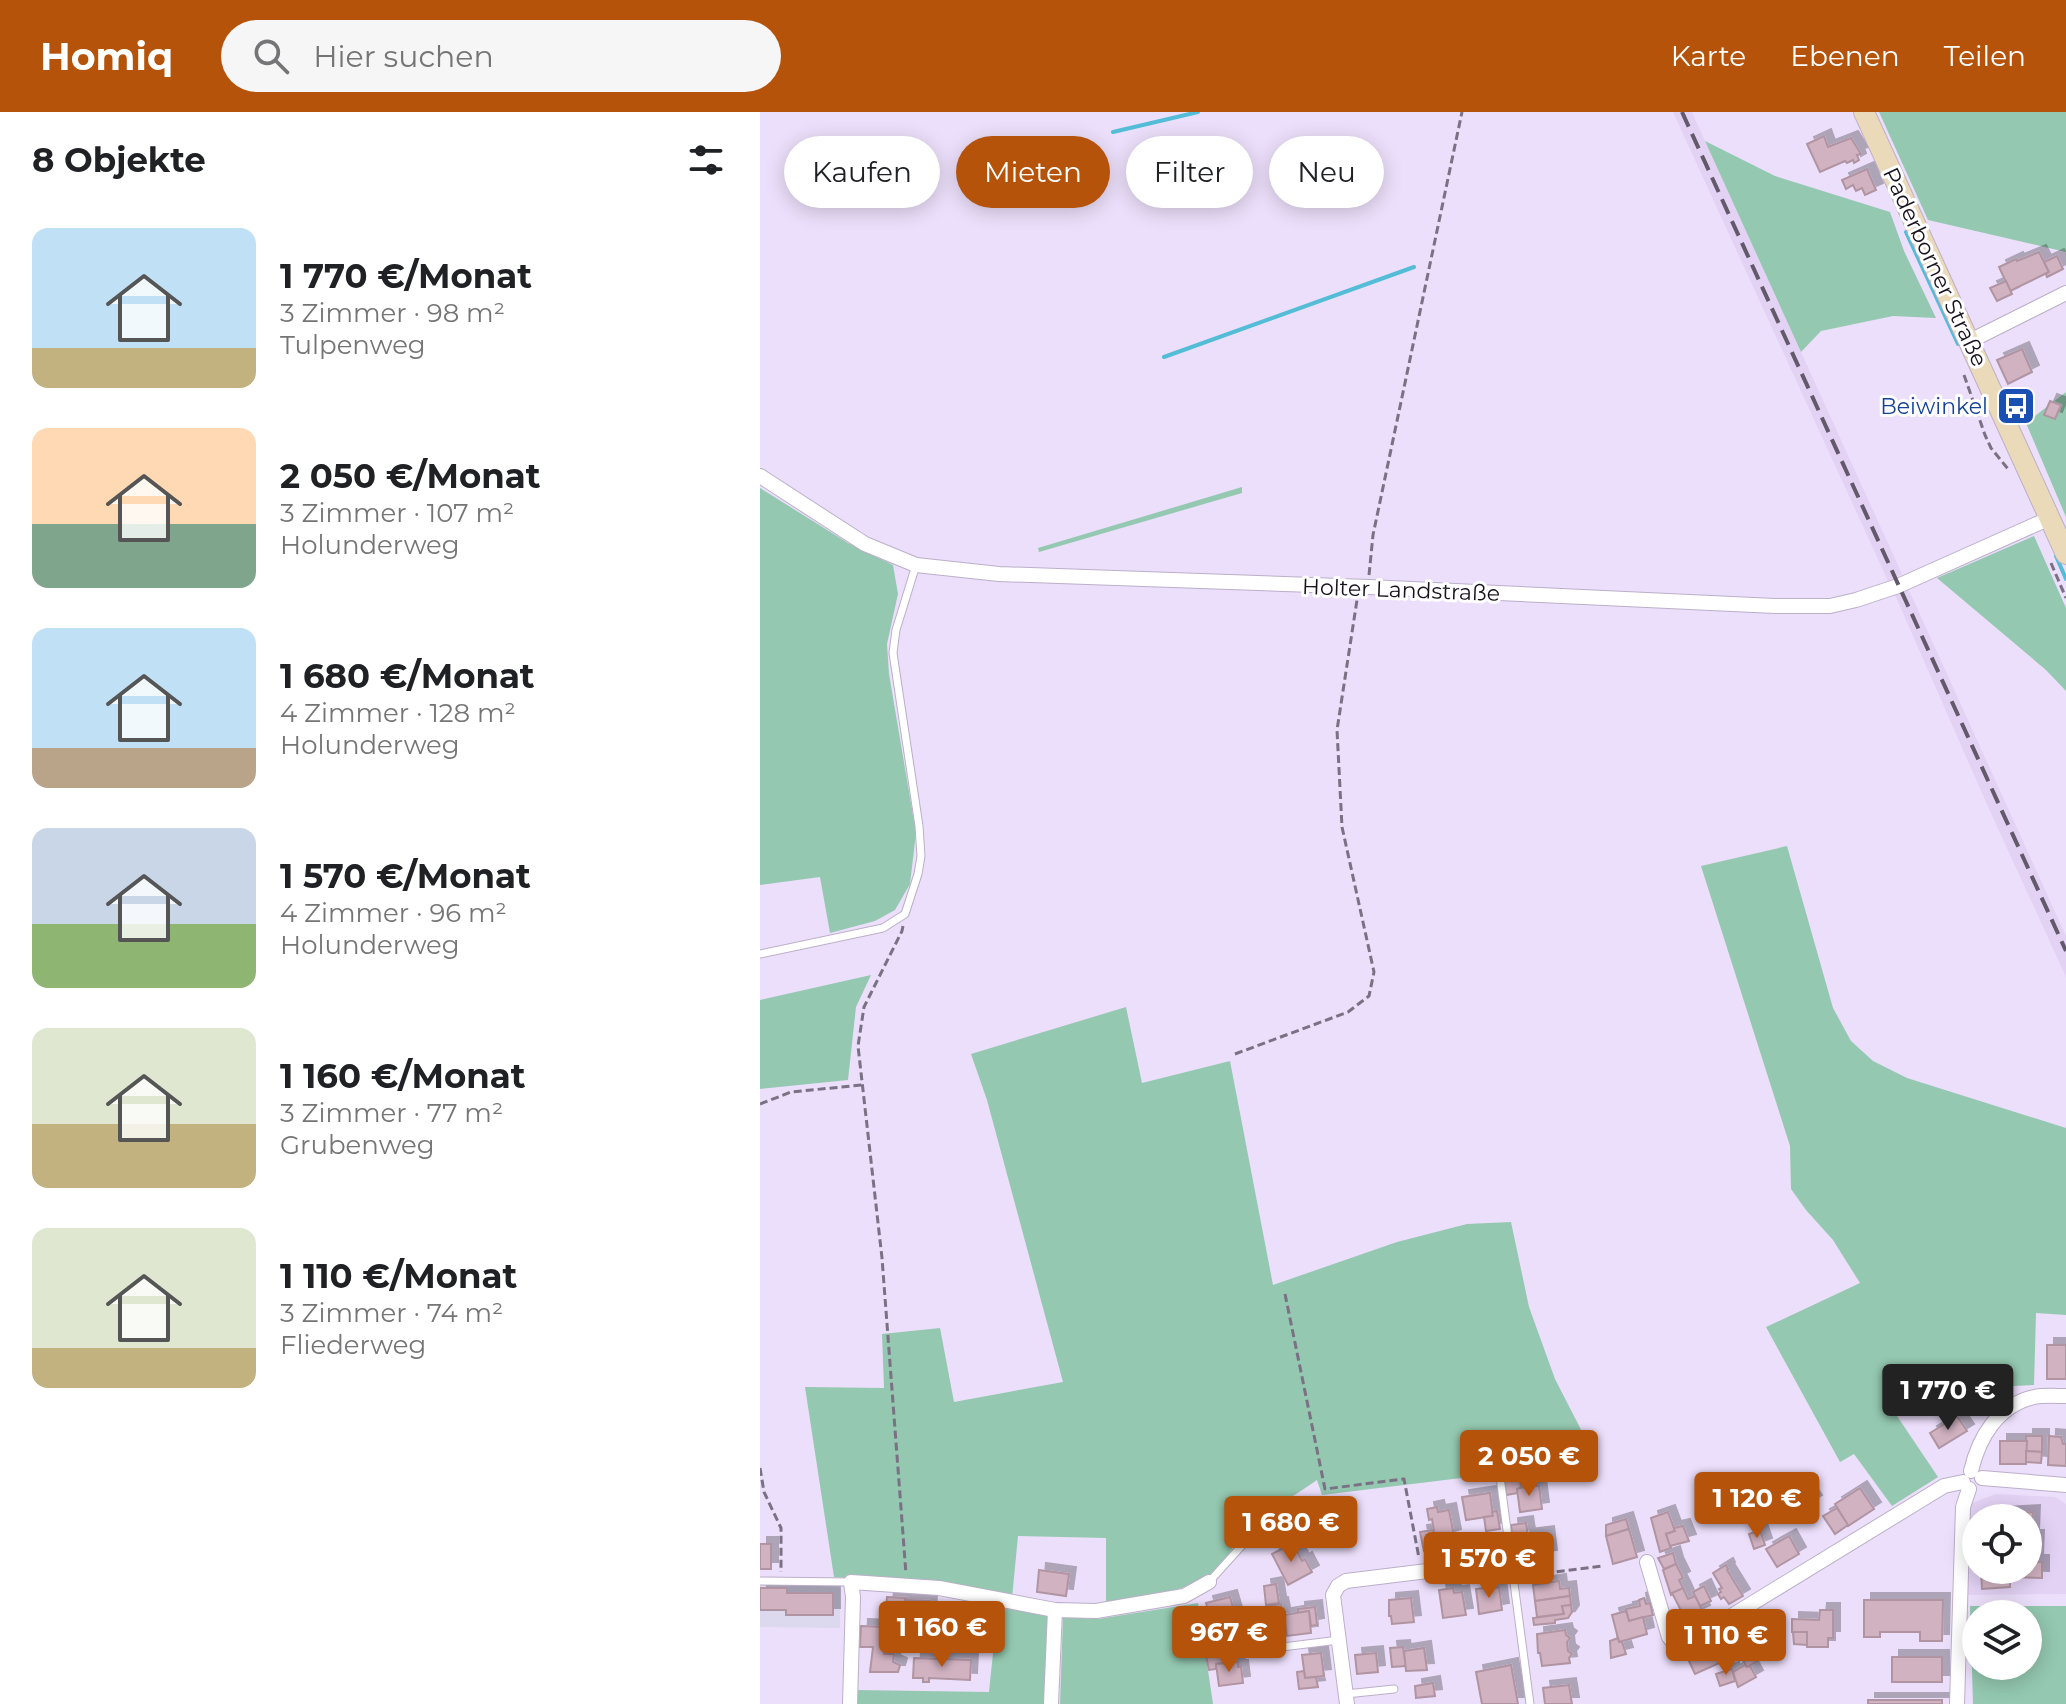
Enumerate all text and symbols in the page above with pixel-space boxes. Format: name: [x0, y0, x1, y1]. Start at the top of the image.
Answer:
search box: [221, 20, 781, 92]
text: Homiq: [40, 33, 173, 80]
icon: search: [249, 34, 293, 78]
text: Hier suchen: [313, 38, 494, 75]
text: Karte: [1671, 39, 1746, 73]
text: Ebenen: [1790, 39, 1900, 73]
text: Teilen: [1944, 39, 2026, 73]
chip: Kaufen: [784, 136, 940, 208]
chip: Mieten: [956, 136, 1110, 208]
chip: Filter: [1126, 136, 1253, 208]
chip: Neu: [1269, 136, 1384, 208]
icon: filters: [684, 138, 728, 182]
text: 8 Objekte: [32, 139, 206, 181]
street label: Paderborner Straße: [1877, 163, 1993, 371]
text: 1 770 €/Monat: [280, 255, 532, 297]
icon: home: [96, 260, 192, 356]
text: 3 Zimmer · 98 m²: [280, 297, 505, 329]
text: Tulpenweg: [280, 329, 426, 361]
bus stop icon: Beiwinkel: [1995, 385, 2037, 427]
place label: Beiwinkel: [1880, 393, 1988, 420]
text: 2 050 €/Monat: [280, 455, 541, 497]
icon: home: [96, 460, 192, 556]
text: 3 Zimmer · 107 m²: [280, 497, 514, 529]
text: Holunderweg: [280, 529, 460, 561]
street label: Holter Landstraße: [1302, 573, 1500, 607]
text: 1 680 €/Monat: [280, 655, 535, 697]
icon: home: [96, 660, 192, 756]
text: 4 Zimmer · 128 m²: [280, 697, 516, 729]
text: Holunderweg: [280, 729, 460, 761]
text: 1 570 €/Monat: [280, 855, 531, 897]
icon: home: [96, 860, 192, 956]
text: 4 Zimmer · 96 m²: [280, 897, 507, 929]
text: Holunderweg: [280, 929, 460, 961]
text: 1 160 €/Monat: [280, 1055, 526, 1097]
icon: home: [96, 1060, 192, 1156]
text: 3 Zimmer · 77 m²: [280, 1097, 503, 1129]
text: Grubenweg: [280, 1129, 435, 1161]
text: 1 110 €/Monat: [280, 1255, 517, 1297]
icon: home: [96, 1260, 192, 1356]
text: 3 Zimmer · 74 m²: [280, 1297, 503, 1329]
text: Fliederweg: [280, 1329, 426, 1361]
pin: 1 770 €: [1874, 1364, 2022, 1432]
text: 1 770 €: [1900, 1374, 1996, 1406]
pin: 2 050 €: [1455, 1430, 1603, 1498]
text: 2 050 €: [1478, 1440, 1580, 1472]
pin: 1 120 €: [1683, 1472, 1831, 1540]
text: 1 120 €: [1712, 1482, 1802, 1514]
pin: 1 680 €: [1217, 1496, 1365, 1564]
map controls: [1962, 1504, 2042, 1680]
button: locate: [1962, 1504, 2042, 1584]
text: 1 680 €: [1242, 1506, 1340, 1538]
pin: 1 570 €: [1415, 1532, 1563, 1600]
text: 1 570 €: [1442, 1542, 1536, 1574]
button: layers: [1962, 1600, 2042, 1680]
pin: 1 160 €: [868, 1601, 1016, 1669]
pin: 967 €: [1173, 1606, 1285, 1674]
pin: 1 110 €: [1652, 1609, 1800, 1677]
text: 1 160 €: [897, 1611, 987, 1643]
text: 967 €: [1190, 1616, 1268, 1648]
text: 1 110 €: [1684, 1619, 1768, 1651]

